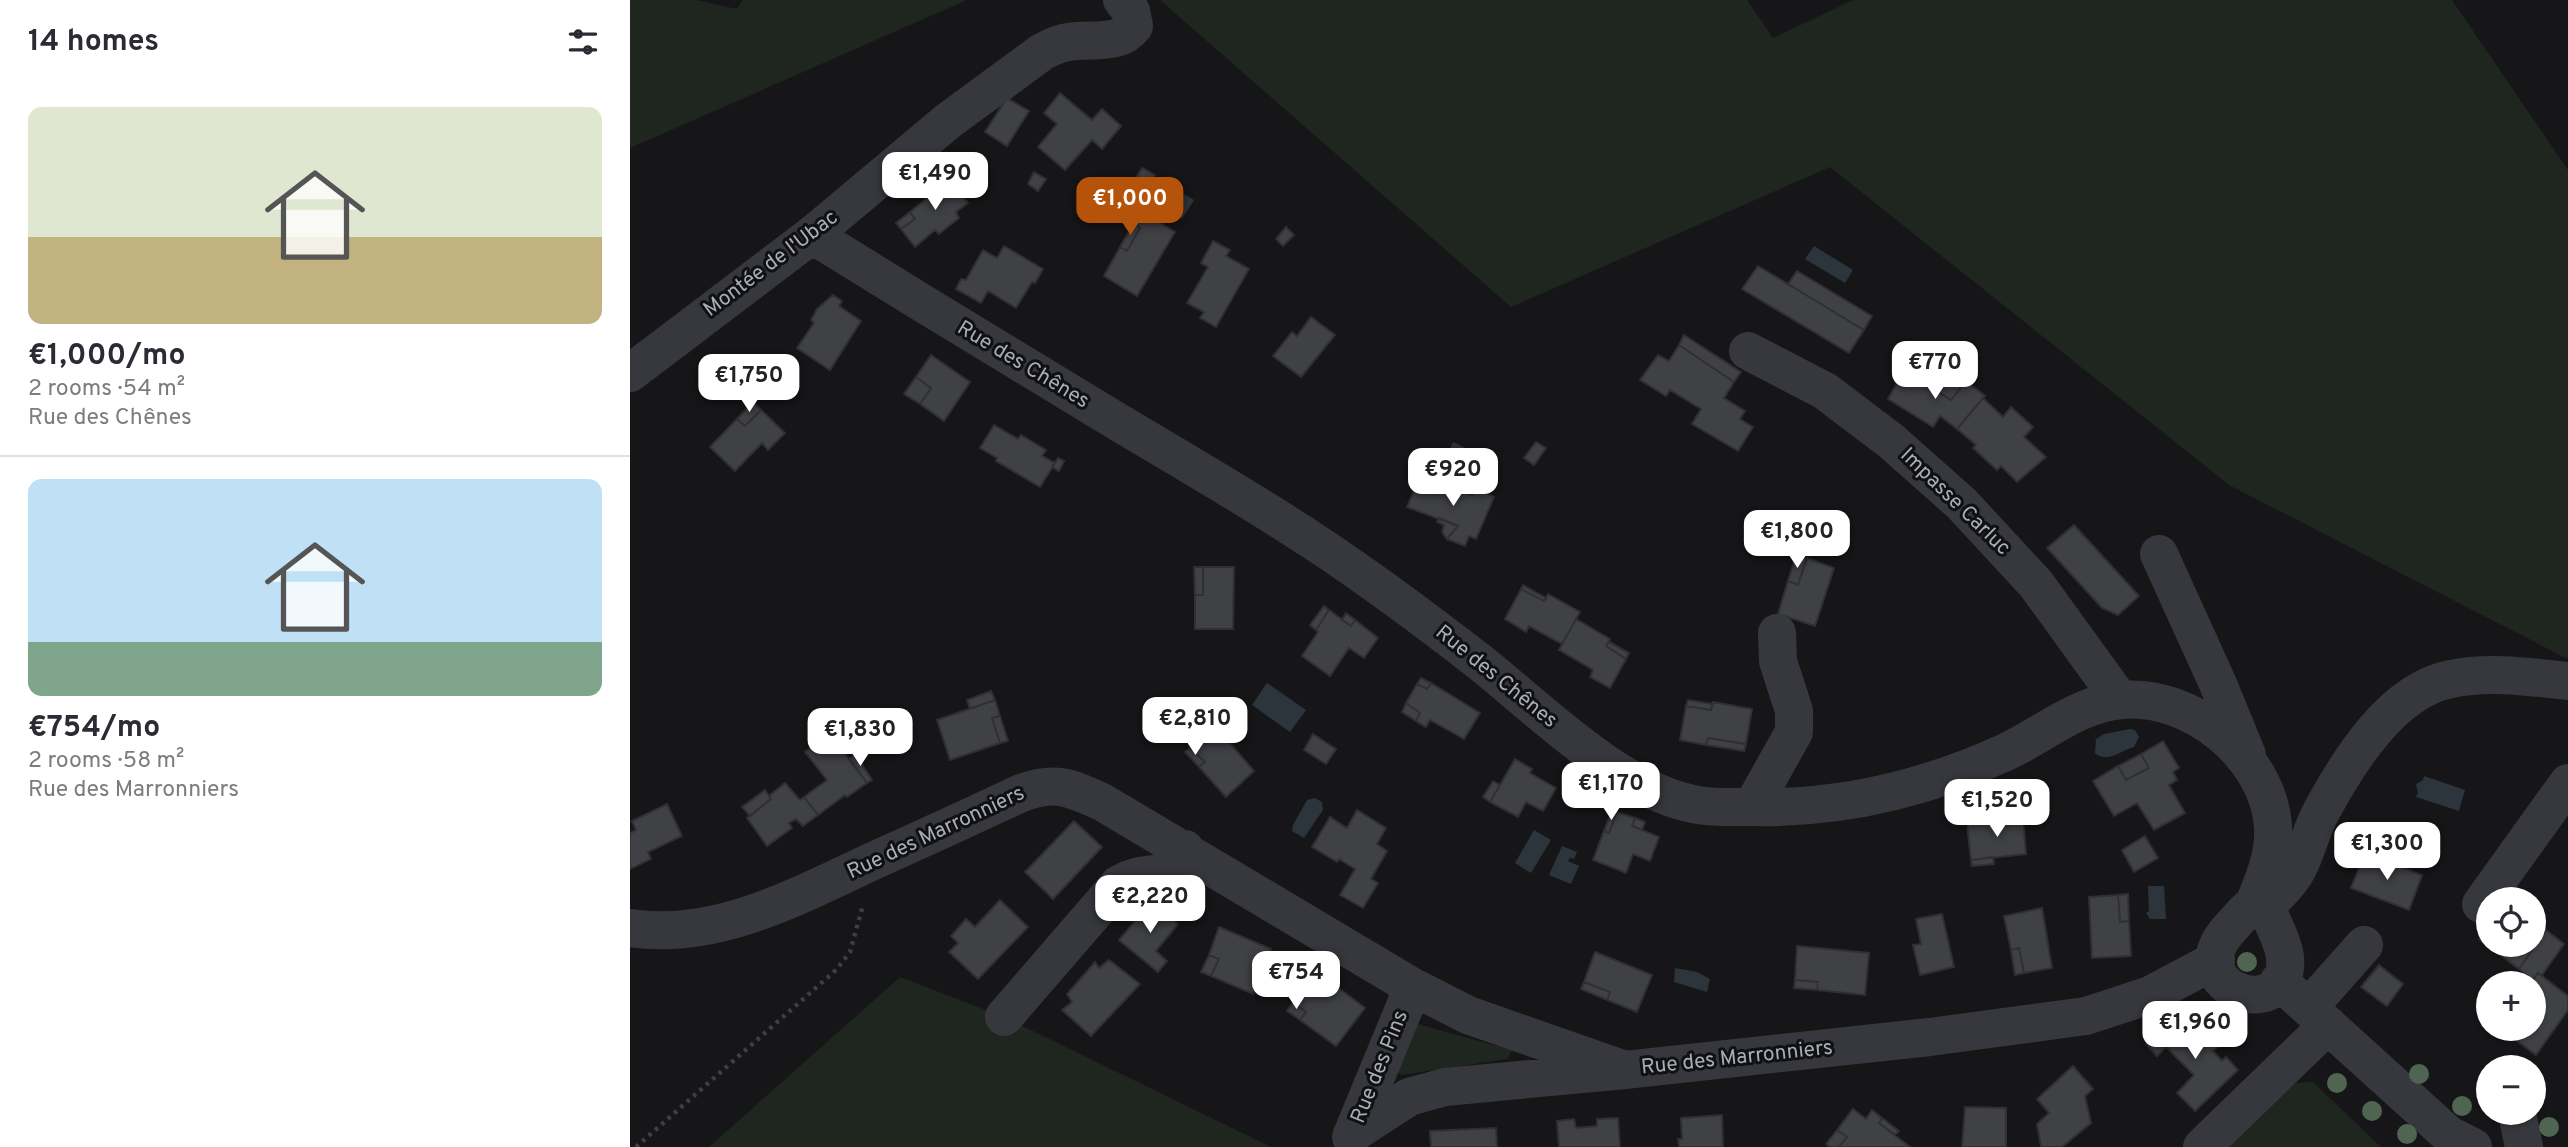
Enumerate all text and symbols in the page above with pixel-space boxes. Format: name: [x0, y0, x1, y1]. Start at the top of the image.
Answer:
icon: filters: [564, 23, 602, 61]
text: 14 homes: [28, 24, 159, 61]
icon: home: [252, 152, 378, 278]
pin: €1,490: [878, 152, 992, 212]
text: €1,490: [898, 160, 972, 189]
pin: €1,000: [1073, 177, 1187, 237]
text: €1,000: [1092, 185, 1168, 214]
street label: Montée de l'Ubac: [698, 205, 844, 323]
street label: Rue des Chênes: [952, 315, 1094, 415]
text: €1,000/mo: [28, 338, 185, 375]
pin: €770: [1894, 342, 1976, 401]
text: €770: [1908, 349, 1962, 378]
pin: €1,750: [692, 354, 806, 414]
text: €1,750: [714, 362, 784, 391]
text: 2 rooms · 54 m²: [28, 375, 185, 404]
text: Rue des Chênes: [28, 404, 192, 433]
street label: Impasse Carluc: [1894, 442, 2016, 562]
pin: €920: [1412, 448, 1494, 508]
text: €920: [1424, 456, 1482, 485]
pin: €1,800: [1740, 510, 1854, 570]
text: €1,800: [1760, 518, 1834, 547]
icon: home: [252, 524, 378, 650]
street label: Rue des Chênes: [1429, 619, 1563, 735]
pin: €2,810: [1138, 698, 1252, 757]
text: €2,810: [1158, 705, 1232, 734]
pin: €1,830: [803, 708, 917, 768]
text: €754/mo: [28, 710, 160, 747]
text: €1,830: [824, 716, 896, 745]
text: 2 rooms · 58 m²: [28, 747, 184, 776]
pin: €1,170: [1554, 762, 1668, 822]
text: €1,170: [1578, 770, 1644, 799]
text: Rue des Marronniers: [28, 776, 239, 805]
street label: Rue des Marronniers: [843, 780, 1029, 886]
pin: €1,520: [1940, 780, 2054, 839]
text: €1,520: [1960, 787, 2034, 816]
pin: €1,300: [2330, 822, 2444, 882]
text: €1,300: [2350, 830, 2424, 859]
pin: €2,220: [1093, 876, 1207, 935]
text: €2,220: [1111, 883, 1189, 912]
map controls: [2476, 887, 2546, 1125]
button: locate: [2476, 887, 2546, 957]
pin: €754: [1255, 951, 1337, 1011]
text: €754: [1268, 959, 1324, 988]
button: +: [2476, 971, 2546, 1041]
pin: €1,960: [2138, 1002, 2252, 1061]
street label: Rue des Pins: [1345, 1007, 1415, 1127]
text: €1,960: [2158, 1009, 2232, 1038]
street label: Rue des Marronniers: [1640, 1035, 1834, 1081]
button: −: [2476, 1055, 2546, 1125]

